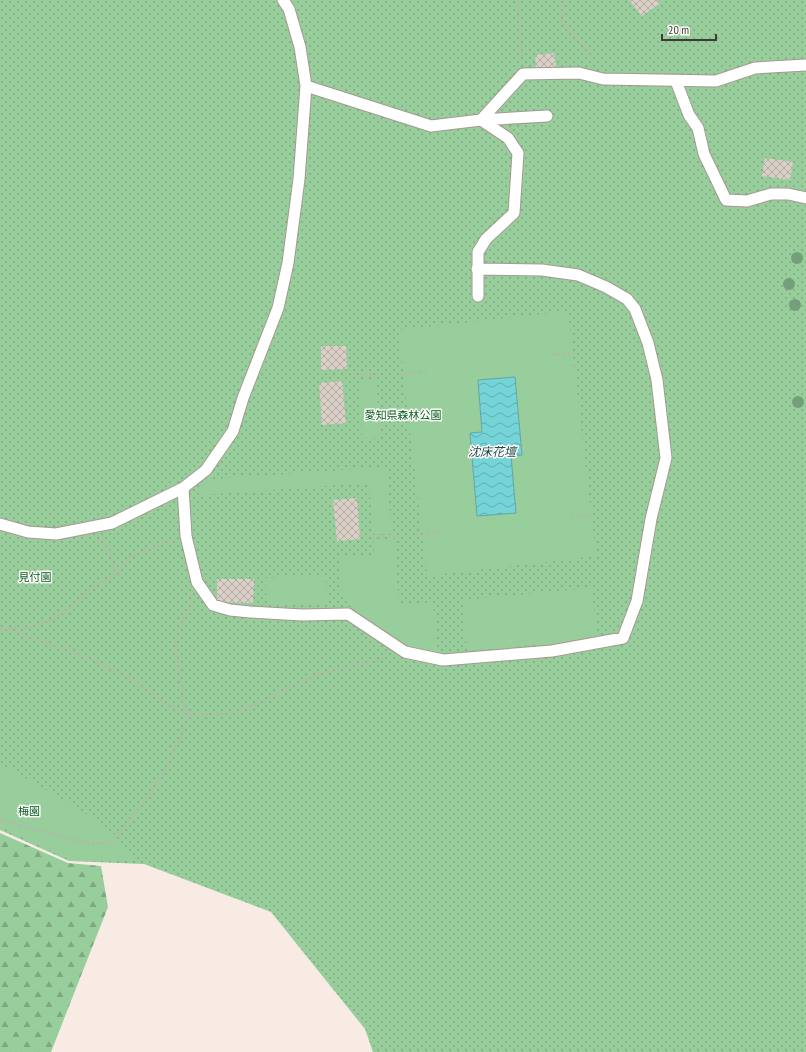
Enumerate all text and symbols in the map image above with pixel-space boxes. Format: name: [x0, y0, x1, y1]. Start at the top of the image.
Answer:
scale bar: [662, 16, 716, 42]
text: 20 m: [668, 22, 689, 37]
park label: 愛知県森林公園: [365, 408, 442, 422]
water label: 沈床花壇: [468, 444, 518, 459]
park label: 見付園: [19, 570, 52, 584]
park label: 梅園: [18, 804, 40, 818]

